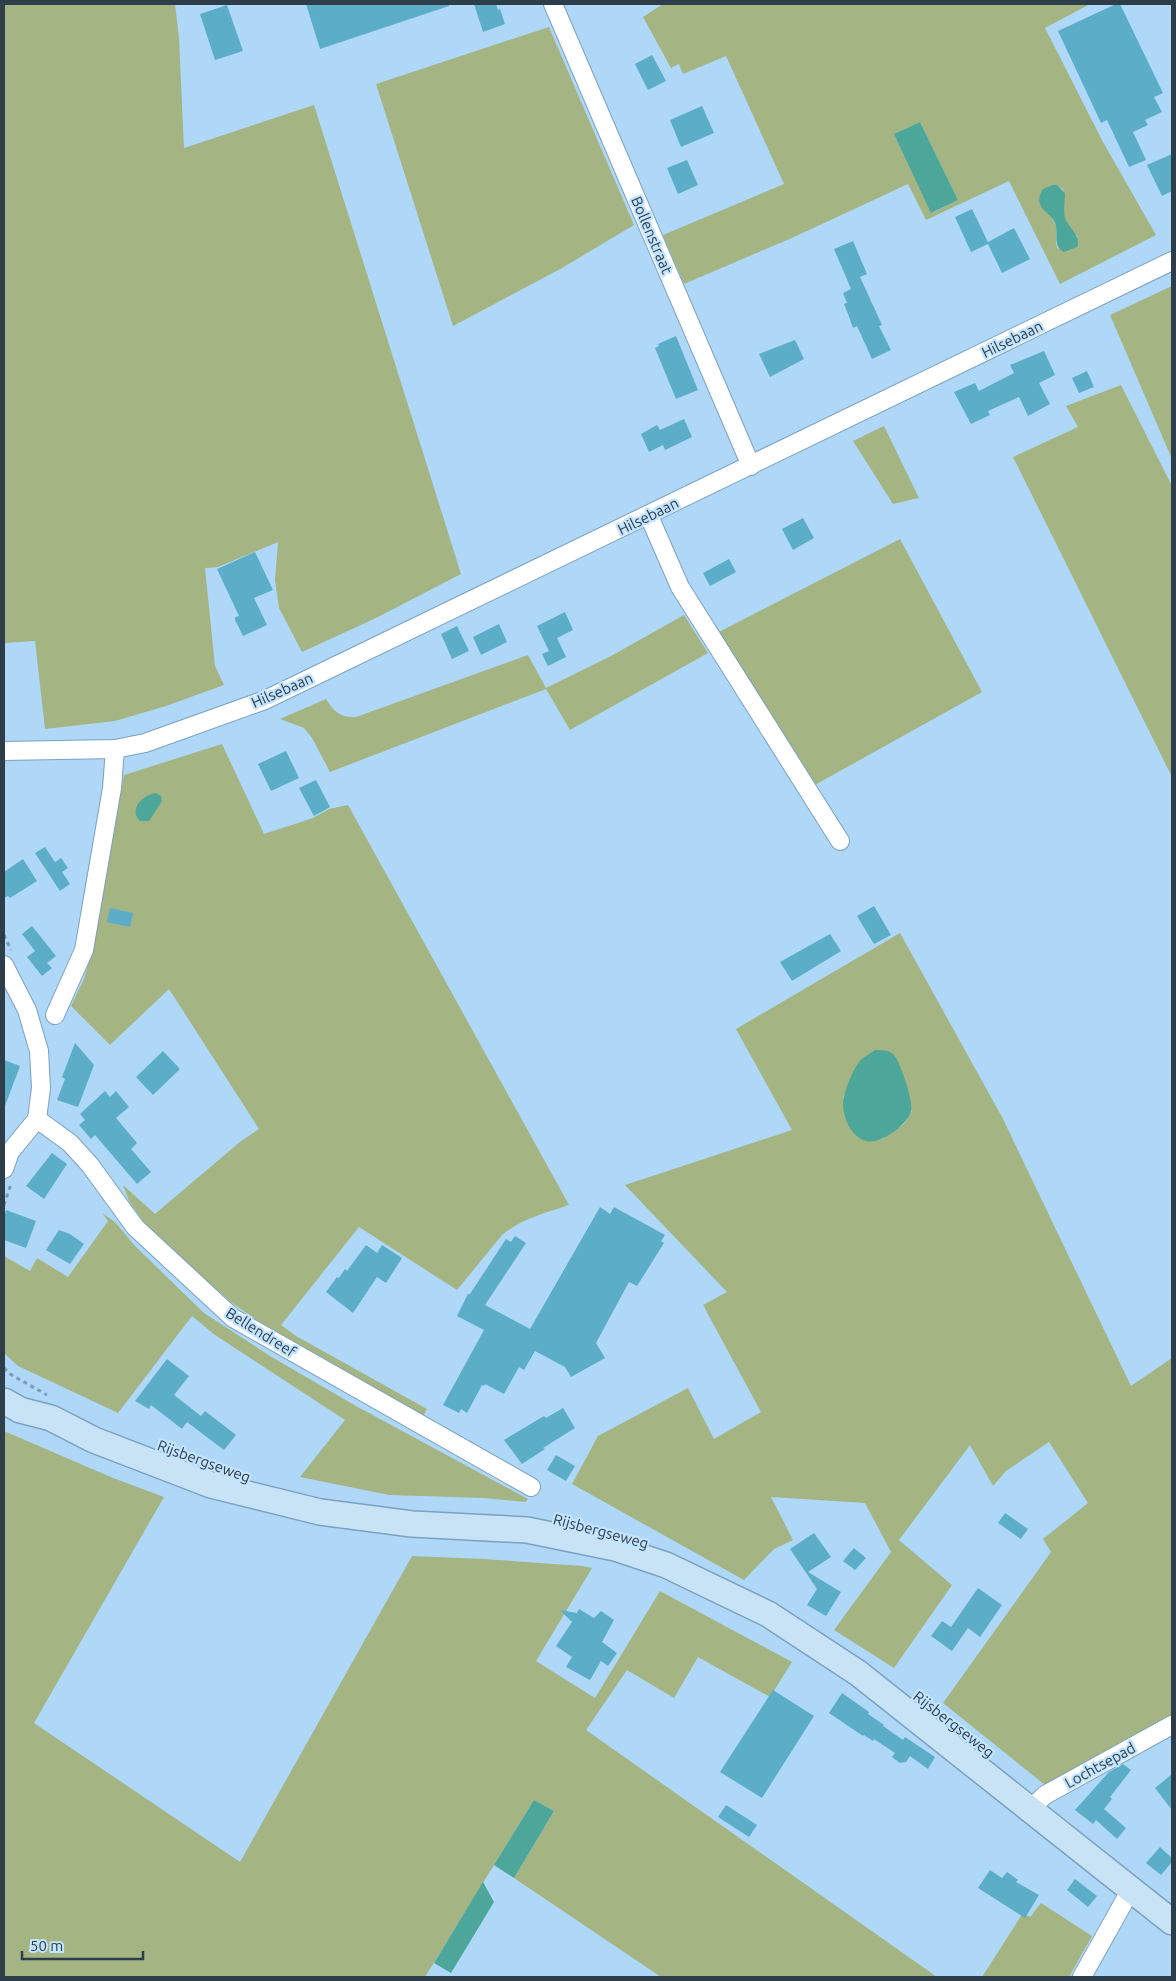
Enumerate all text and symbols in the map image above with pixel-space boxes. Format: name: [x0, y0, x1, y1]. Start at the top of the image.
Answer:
street label: Bollenstraat: [628, 194, 676, 276]
street label: Hilsebaan: [979, 317, 1045, 361]
street label: Hilsebaan: [615, 494, 681, 538]
street label: Hilsebaan: [249, 669, 315, 711]
street label: Bellendreef: [223, 1304, 299, 1360]
street label: Rijsbergseweg: [155, 1436, 253, 1486]
street label: Rijsbergseweg: [552, 1510, 650, 1552]
street label: Rijsbergseweg: [910, 1687, 998, 1761]
street label: Lochtsepad: [1062, 1739, 1138, 1791]
scale bar: [22, 1928, 144, 1960]
text: 50 m: [30, 1937, 63, 1954]

